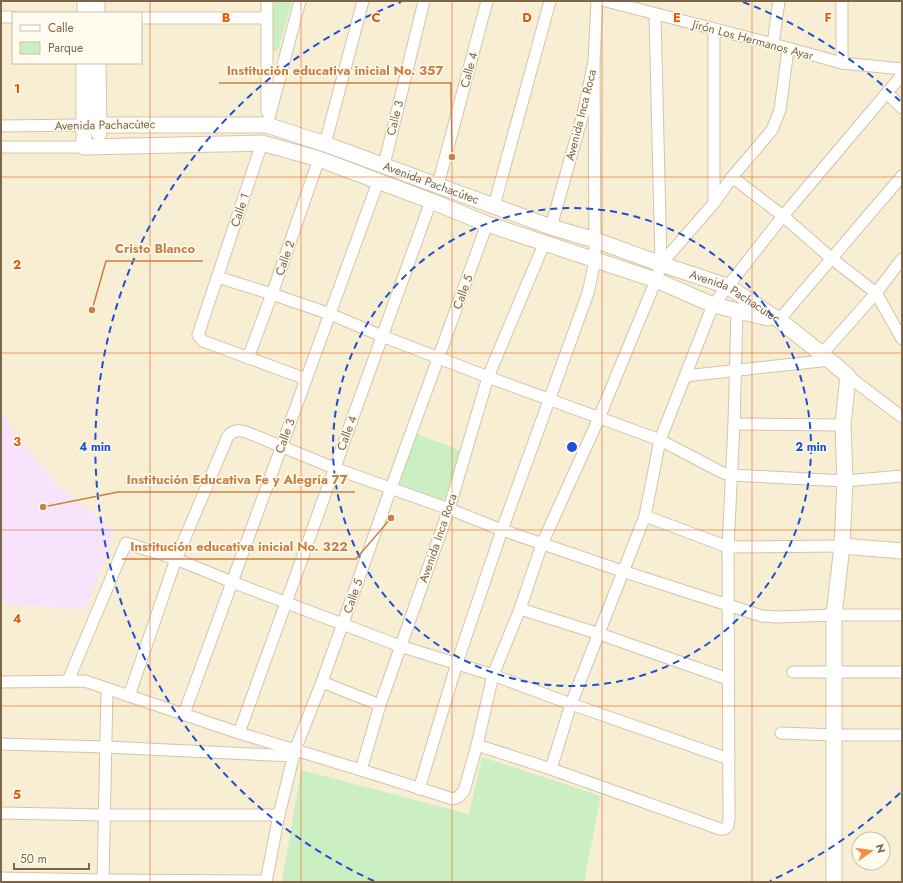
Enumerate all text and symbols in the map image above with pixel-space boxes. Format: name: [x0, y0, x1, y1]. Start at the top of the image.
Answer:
text: B: [222, 8, 231, 27]
text: C: [371, 8, 381, 27]
text: D: [522, 8, 532, 27]
text: E: [673, 8, 681, 27]
text: F: [824, 8, 832, 27]
legend: [12, 12, 142, 64]
street label: Jirón Los Hermanos Ayar: [689, 15, 816, 65]
text: Calle: [48, 19, 74, 37]
text: Parque: [48, 39, 83, 57]
street label: Calle 4: [456, 50, 482, 90]
callout: Institución educativa inicial No. 357: [219, 58, 451, 83]
text: Institución educativa inicial No. 357: [227, 61, 443, 80]
street label: Avenida Inca Roca: [561, 67, 601, 162]
text: 1: [14, 79, 20, 98]
street label: Calle 3: [382, 98, 408, 138]
street label: Avenida Pachacútec: [54, 115, 156, 135]
street label: Avenida Pachacútec: [381, 157, 482, 209]
street label: Calle 1: [226, 191, 254, 229]
callout: Cristo Blanco: [106, 236, 203, 261]
street label: Calle 2: [271, 238, 299, 278]
text: Cristo Blanco: [115, 239, 196, 258]
text: 2: [13, 255, 21, 274]
street label: Avenida Pachacútec: [687, 265, 784, 328]
street label: Calle 5: [448, 272, 478, 312]
street label: Calle 4: [332, 413, 362, 453]
street label: Calle 3: [270, 416, 300, 456]
text: 3: [13, 432, 21, 451]
text: 4 min: [79, 438, 111, 456]
text: 2 min: [795, 438, 827, 456]
centre of rings: [565, 440, 579, 454]
callout: Institución Educativa Fe y Alegría 77: [118, 467, 355, 492]
text: Institución Educativa Fe y Alegría 77: [127, 470, 348, 489]
street label: Avenida Inca Roca: [414, 491, 462, 585]
callout: Institución educativa inicial No. 322: [122, 534, 356, 559]
text: Institución educativa inicial No. 322: [130, 537, 348, 556]
street label: Calle 5: [339, 576, 367, 616]
text: 4: [12, 609, 22, 628]
text: 5: [13, 785, 21, 804]
north arrow: [851, 831, 891, 871]
text: N: [872, 842, 890, 855]
scale bar: [14, 845, 89, 871]
text: 50 m: [20, 850, 47, 868]

